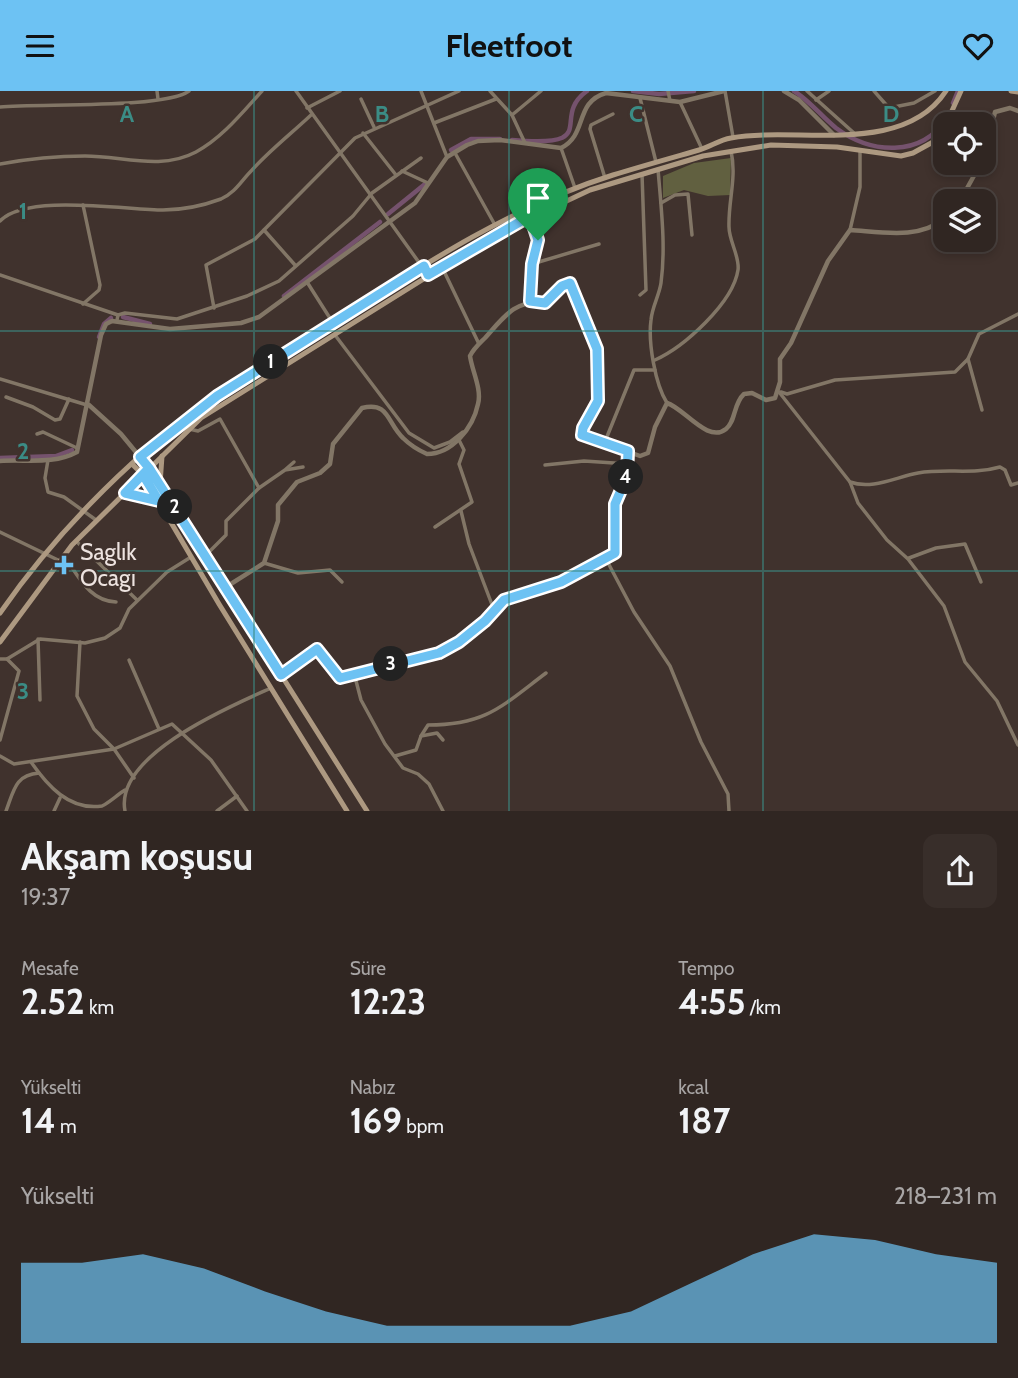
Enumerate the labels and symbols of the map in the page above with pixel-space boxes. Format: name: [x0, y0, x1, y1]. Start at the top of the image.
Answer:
text: A: [120, 100, 135, 128]
text: B: [375, 100, 389, 128]
text: C: [629, 100, 643, 128]
text: D: [883, 100, 899, 128]
pin: [508, 168, 568, 240]
text: 1: [19, 197, 27, 225]
pin: 1: [254, 345, 288, 379]
text: 2: [17, 437, 29, 465]
pin: 4: [608, 459, 644, 495]
pin: 2: [158, 489, 192, 525]
place label: Saglık Ocagı: [80, 538, 137, 592]
marker: Saglık Ocagı: [54, 555, 74, 575]
pin: 3: [374, 647, 408, 681]
text: 3: [17, 677, 29, 705]

